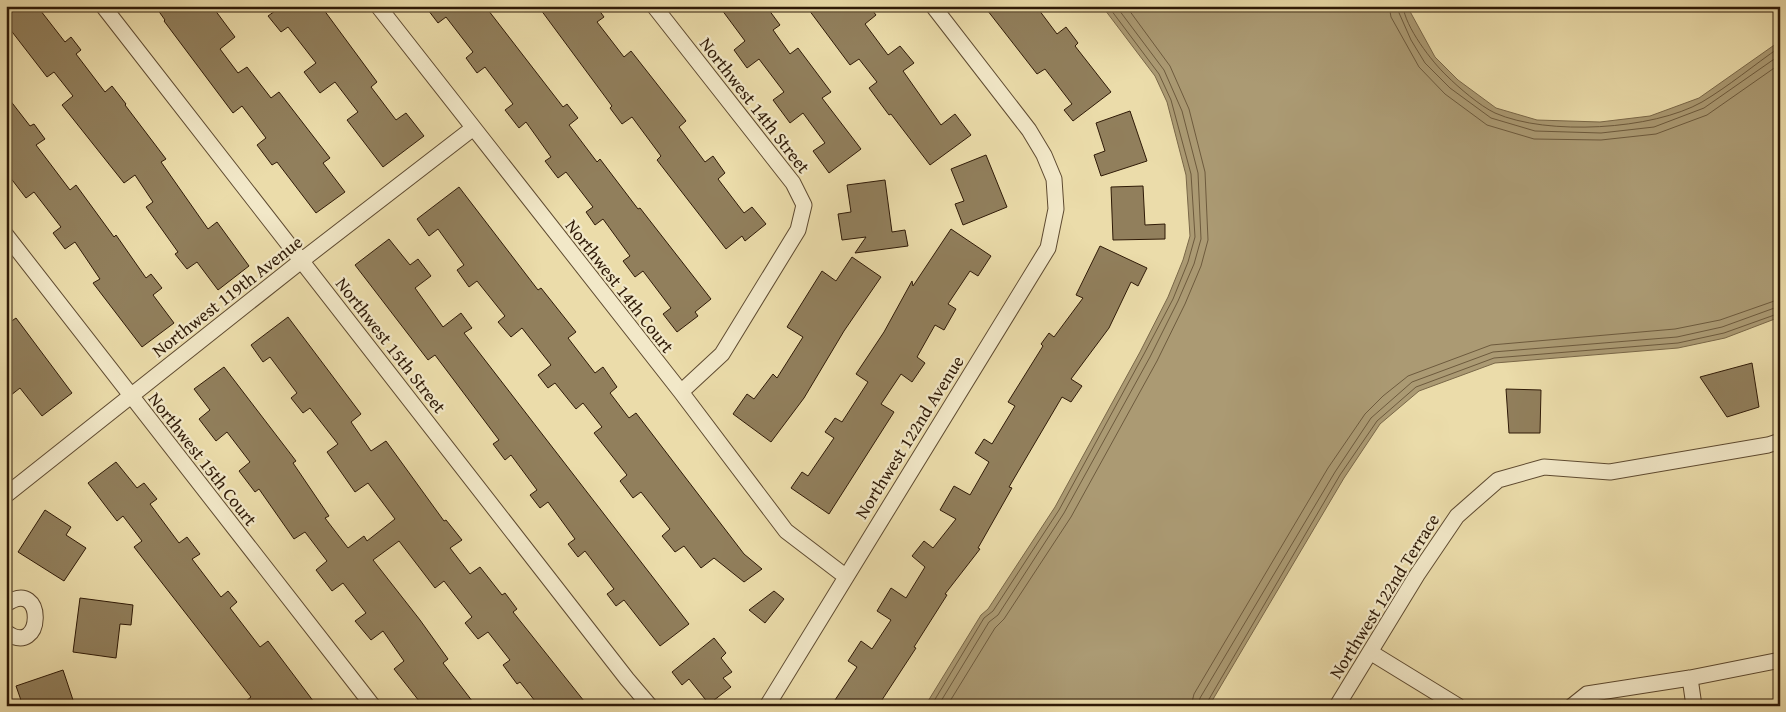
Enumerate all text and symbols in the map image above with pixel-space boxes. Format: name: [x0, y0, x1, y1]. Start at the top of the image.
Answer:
street label: Northwest 14th Street: [693, 31, 817, 179]
street label: Northwest 14th Court: [559, 213, 681, 359]
street label: Northwest 119th Avenue: [146, 228, 308, 364]
street label: Northwest 15th Street: [329, 271, 453, 419]
street label: Northwest 122nd Avenue: [848, 350, 970, 524]
street label: Northwest 15th Court: [142, 386, 264, 532]
street label: Northwest 122nd Terrace: [1322, 508, 1446, 684]

